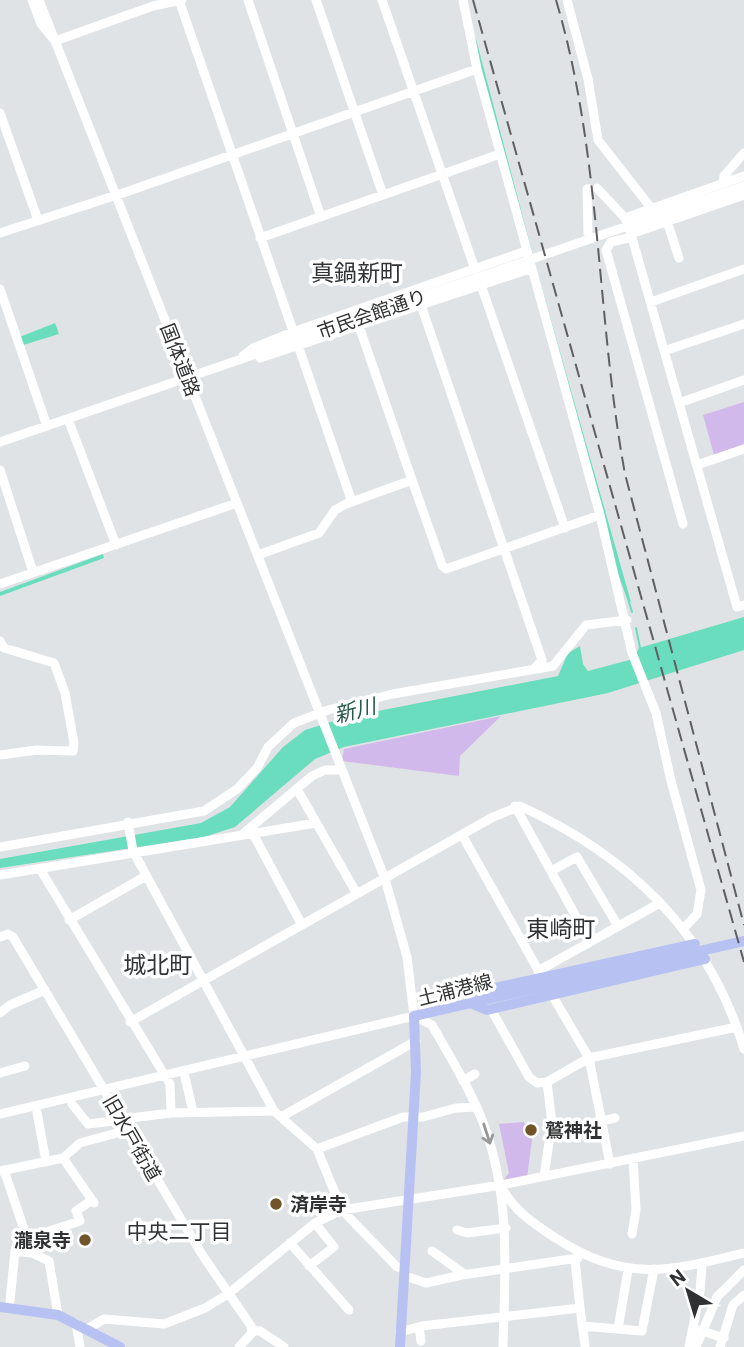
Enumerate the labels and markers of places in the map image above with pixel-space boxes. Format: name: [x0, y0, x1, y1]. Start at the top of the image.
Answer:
place label: 鷲神社: [545, 1119, 602, 1142]
marker: 鷲神社: [523, 1122, 539, 1138]
place label: 済岸寺: [290, 1193, 347, 1216]
marker: 済岸寺: [268, 1196, 284, 1212]
place label: 瀧泉寺: [14, 1229, 71, 1252]
marker: 瀧泉寺: [77, 1232, 93, 1248]

